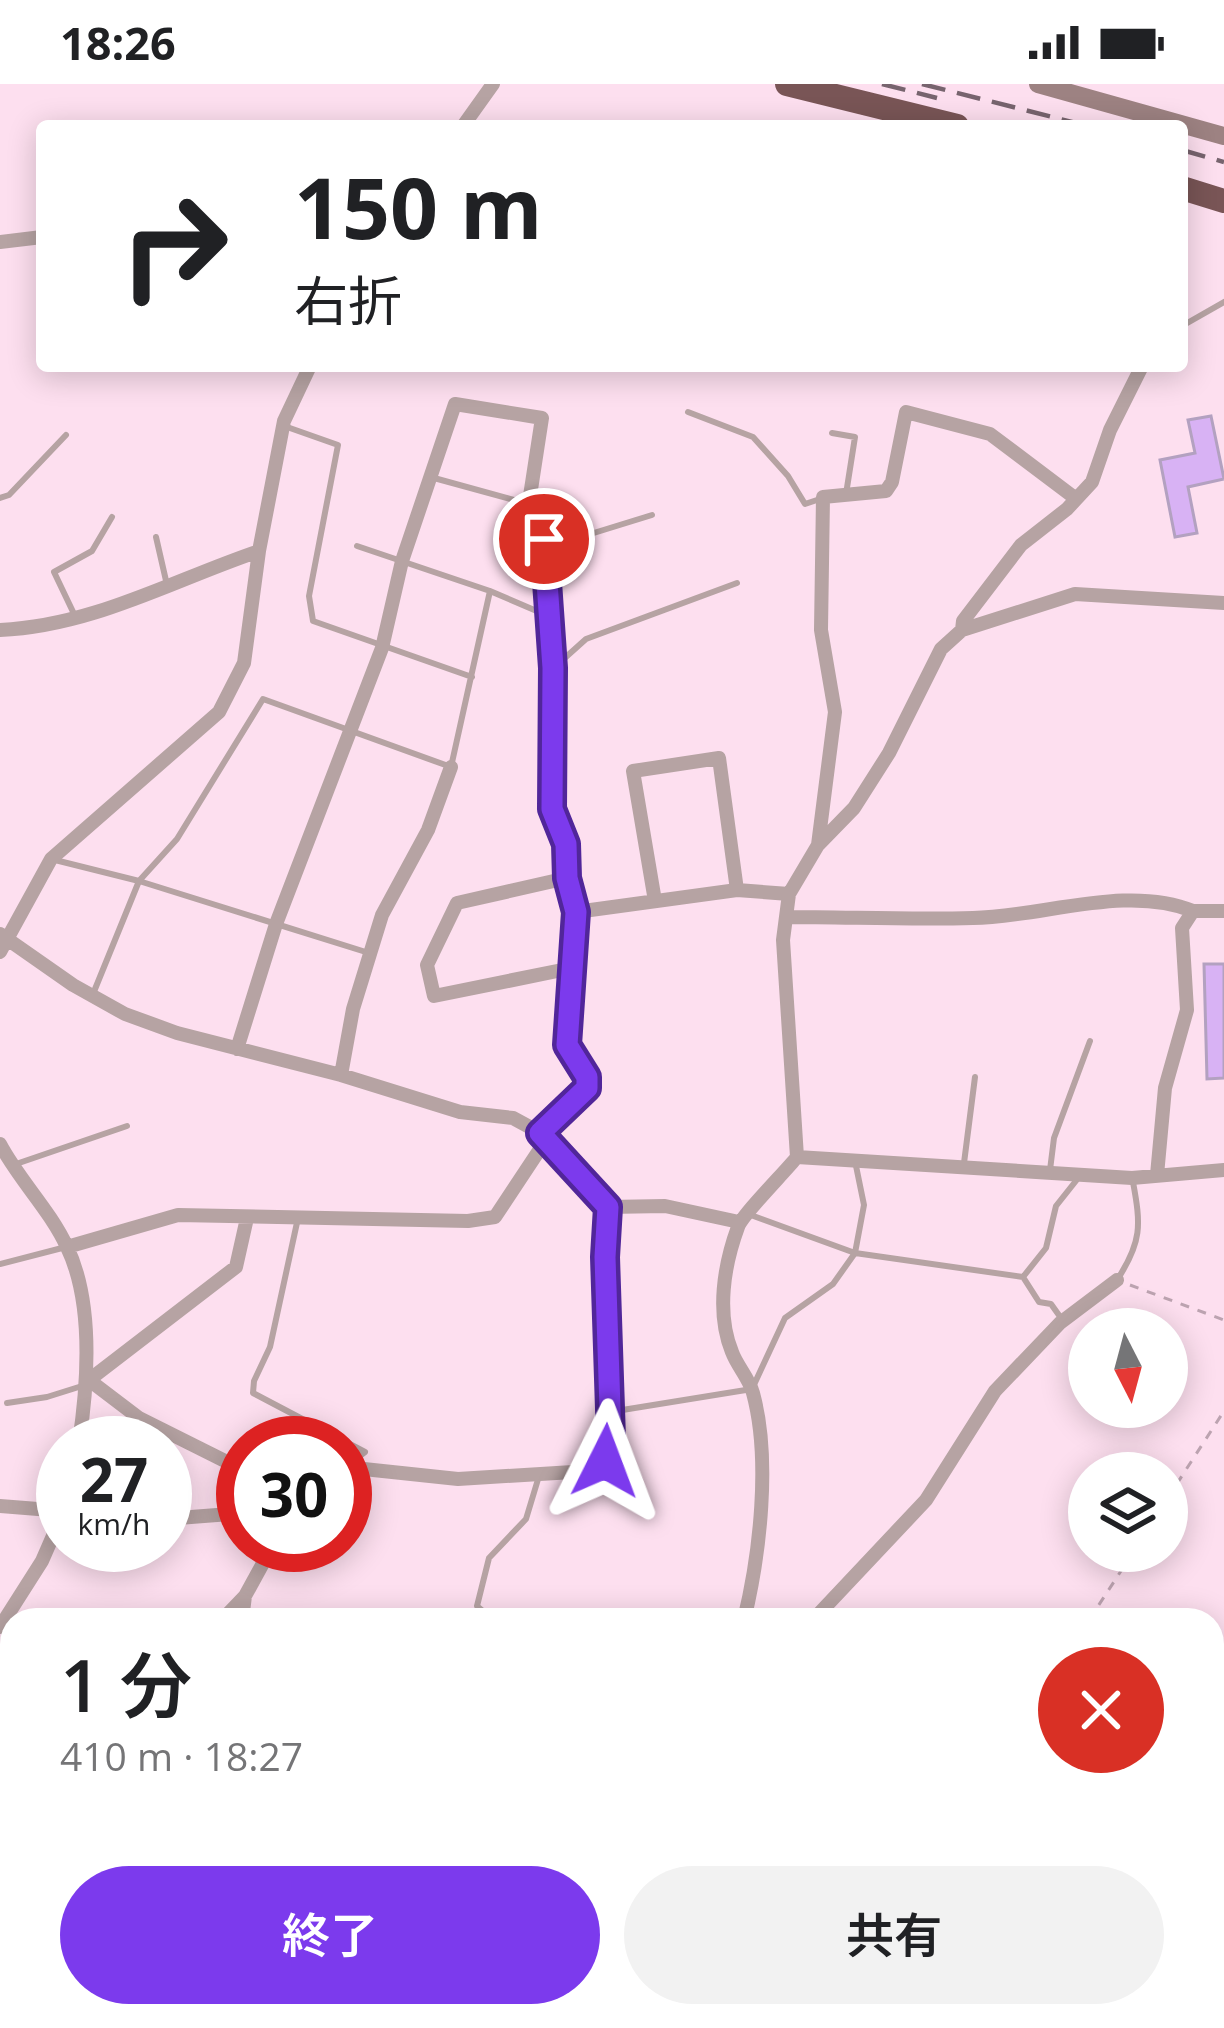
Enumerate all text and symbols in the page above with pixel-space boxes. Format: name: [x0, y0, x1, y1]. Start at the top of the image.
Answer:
text: 18:26: [60, 12, 176, 73]
text: 150 m: [294, 149, 542, 264]
icon: right: [96, 168, 252, 324]
text: 右折: [294, 263, 402, 337]
pin: [493, 488, 595, 590]
icon: arrive: [511, 506, 577, 572]
north arrow: [1068, 1308, 1188, 1428]
map controls: [1068, 1308, 1188, 1572]
position arrow: [542, 1398, 668, 1524]
speed limit sign: 30: [216, 1416, 372, 1572]
text: 27: [80, 1438, 148, 1520]
button: layers: [1068, 1452, 1188, 1572]
text: km/h: [78, 1503, 150, 1544]
text: 1 分: [60, 1635, 192, 1733]
button: close: [1038, 1647, 1164, 1773]
text: 410 m · 18:27: [60, 1729, 303, 1782]
button: 終了: [60, 1866, 600, 2004]
button: 共有: [624, 1866, 1164, 2004]

